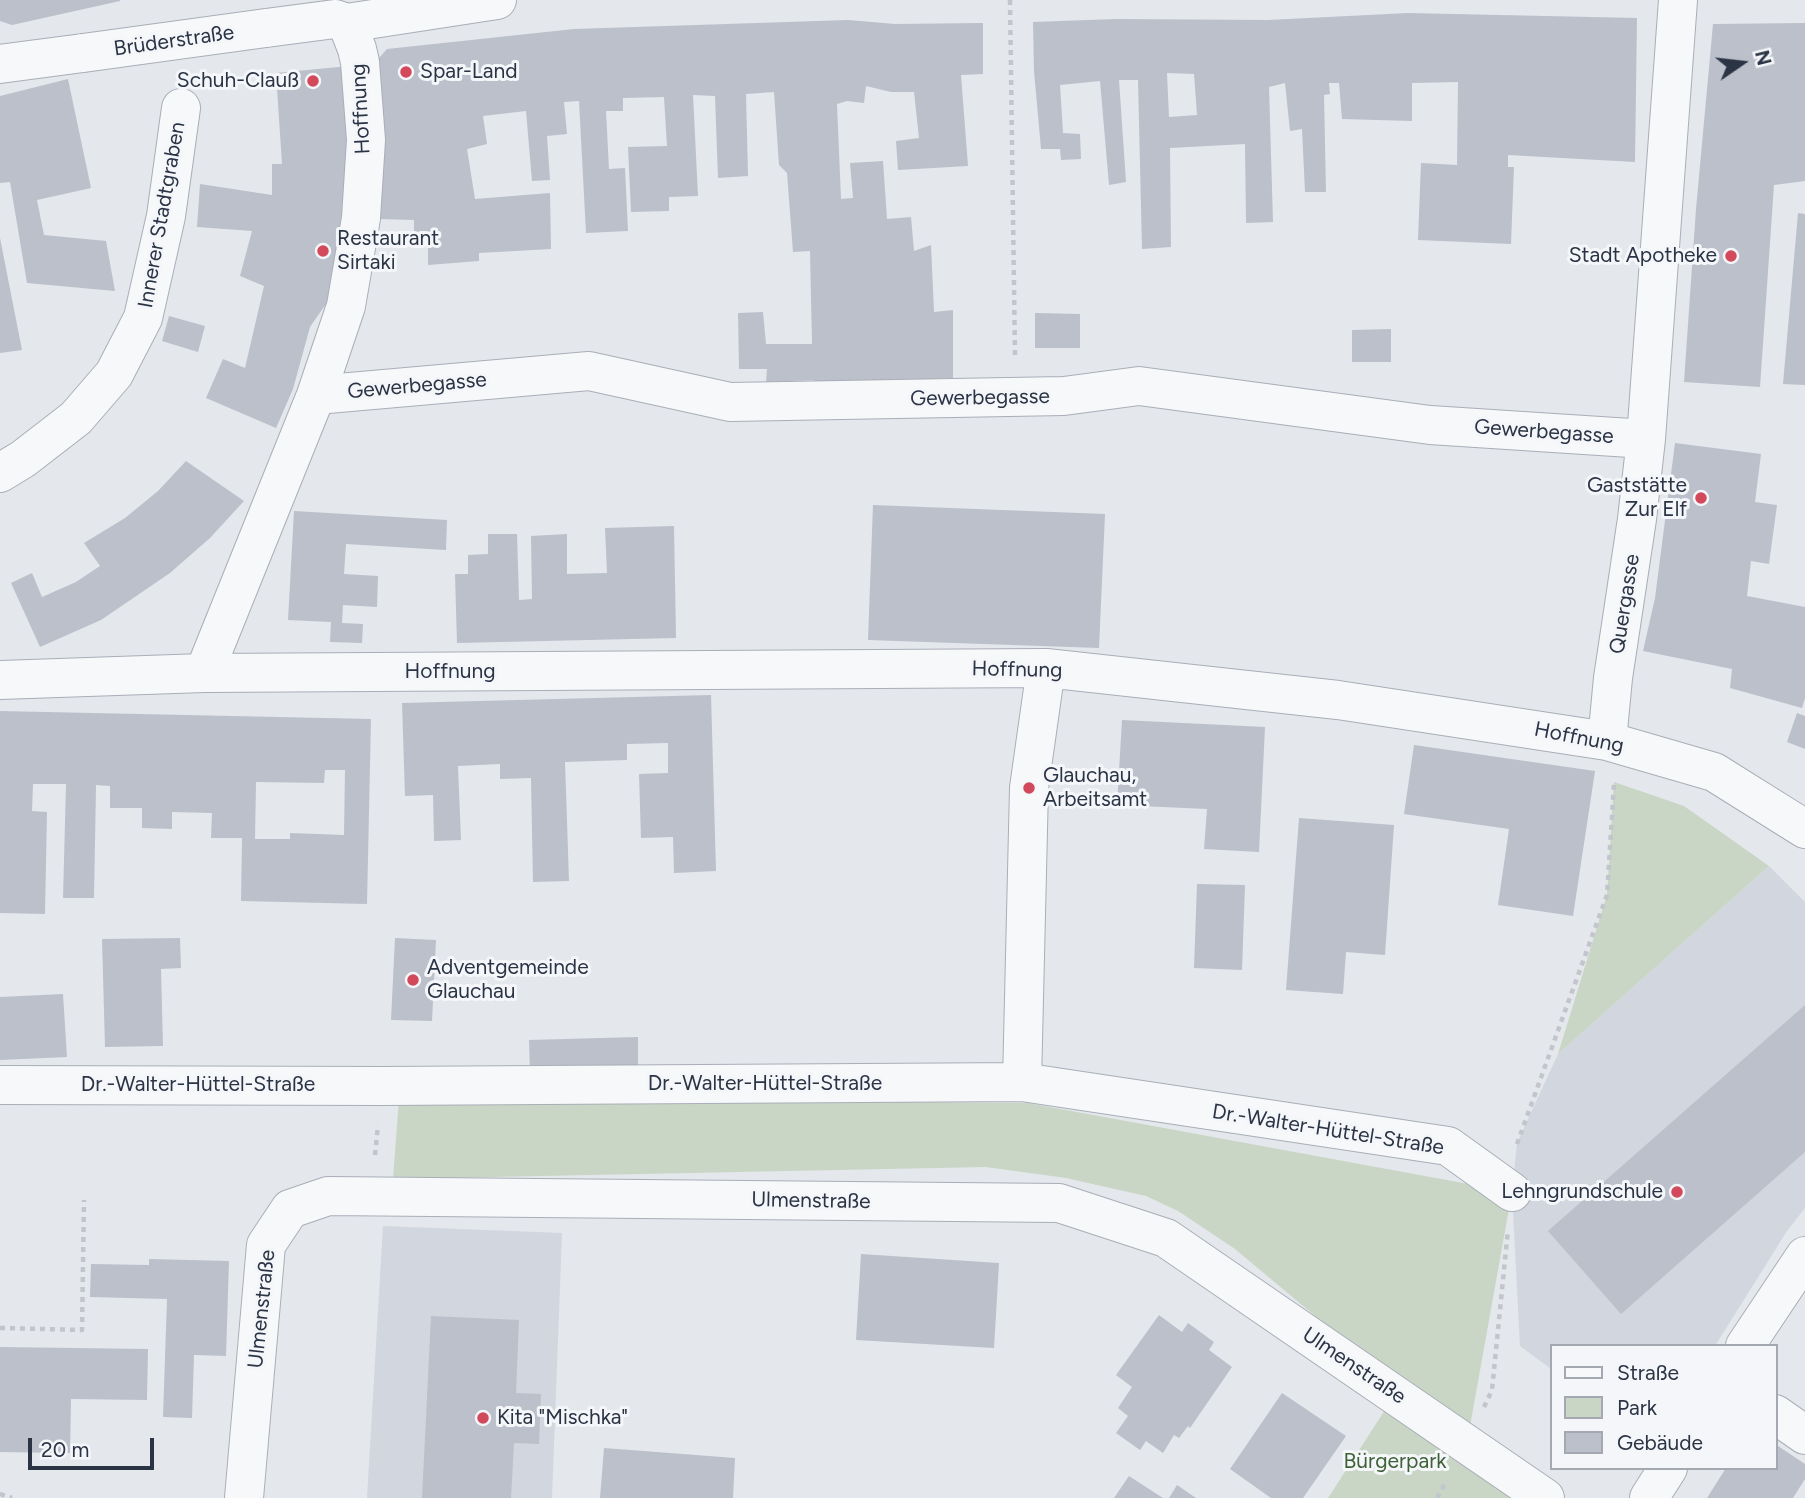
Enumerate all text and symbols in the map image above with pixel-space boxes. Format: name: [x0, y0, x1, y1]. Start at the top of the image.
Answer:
street label: Brüderstraße: [112, 20, 236, 62]
north arrow: [1707, 28, 1777, 98]
text: N: [1750, 48, 1776, 68]
place label: Spar-Land: [420, 59, 518, 85]
street label: Hoffnung: [346, 63, 376, 155]
marker: Spar-Land: [398, 64, 414, 80]
place label: Schuh-Clauß: [177, 68, 299, 94]
marker: Schuh-Clauß: [305, 73, 321, 89]
street label: Innerer Stadtgraben: [133, 120, 191, 310]
place label: Restaurant Sirtaki: [337, 226, 439, 276]
marker: Restaurant Sirtaki: [315, 243, 331, 259]
place label: Stadt Apotheke: [1569, 243, 1717, 269]
marker: Stadt Apotheke: [1723, 248, 1739, 264]
street label: Gewerbegasse: [346, 367, 488, 405]
street label: Gewerbegasse: [910, 384, 1050, 412]
street label: Gewerbegasse: [1473, 415, 1615, 449]
place label: Gaststätte Zur Elf: [1587, 473, 1687, 523]
marker: Gaststätte Zur Elf: [1693, 490, 1709, 506]
street label: Quergasse: [1605, 552, 1645, 656]
street label: Hoffnung: [971, 657, 1063, 683]
street label: Hoffnung: [405, 659, 495, 685]
street label: Hoffnung: [1532, 717, 1626, 759]
place label: Glauchau, Arbeitsamt: [1043, 763, 1147, 813]
marker: Glauchau, Arbeitsamt: [1021, 780, 1037, 796]
place label: Adventgemeinde Glauchau: [427, 955, 589, 1005]
marker: Adventgemeinde Glauchau: [405, 972, 421, 988]
street label: Dr.-Walter-Hüttel-Straße: [648, 1071, 882, 1097]
street label: Dr.-Walter-Hüttel-Straße: [81, 1072, 315, 1098]
street label: Dr.-Walter-Hüttel-Straße: [1210, 1099, 1446, 1161]
place label: Lehngrundschule: [1501, 1179, 1663, 1205]
marker: Lehngrundschule: [1669, 1184, 1685, 1200]
street label: Ulmenstraße: [751, 1187, 871, 1215]
street label: Ulmenstraße: [243, 1248, 281, 1370]
street label: Ulmenstraße: [1297, 1322, 1411, 1410]
legend: [1549, 1344, 1777, 1470]
text: Straße: [1617, 1360, 1679, 1385]
text: Park: [1617, 1395, 1657, 1420]
place label: Kita "Mischka": [497, 1405, 628, 1431]
marker: Kita "Mischka": [475, 1410, 491, 1426]
scale bar: [32, 1424, 158, 1468]
text: Gebäude: [1617, 1430, 1703, 1455]
text: 20 m: [41, 1437, 89, 1462]
park label: Bürgerpark: [1344, 1449, 1446, 1475]

